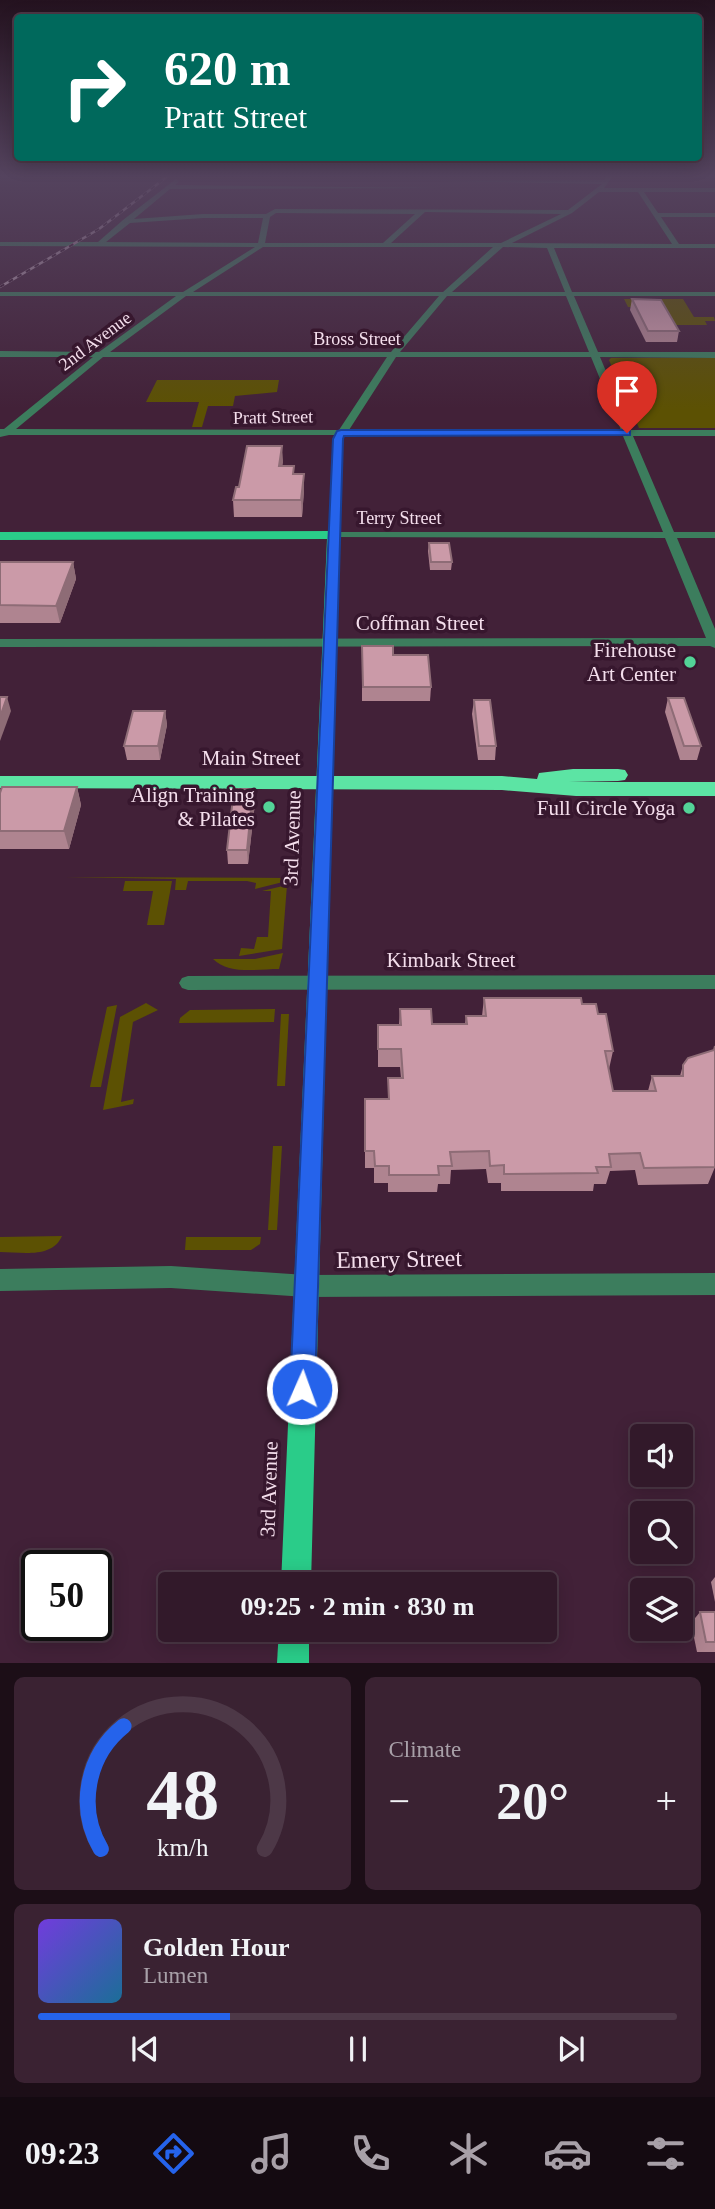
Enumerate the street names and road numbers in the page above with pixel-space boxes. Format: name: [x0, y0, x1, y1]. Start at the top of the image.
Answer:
street label: 2nd Avenue: [55, 307, 135, 375]
street label: Bross Street: [313, 329, 401, 349]
street label: Pratt Street: [233, 406, 313, 428]
street label: Terry Street: [356, 508, 442, 528]
street label: Coffman Street: [356, 611, 484, 635]
street label: Main Street: [202, 746, 300, 770]
street label: 3rd Avenue: [278, 790, 306, 886]
street label: Kimbark Street: [387, 948, 516, 972]
street label: Emery Street: [336, 1245, 463, 1273]
street label: 3rd Avenue: [255, 1441, 283, 1537]

